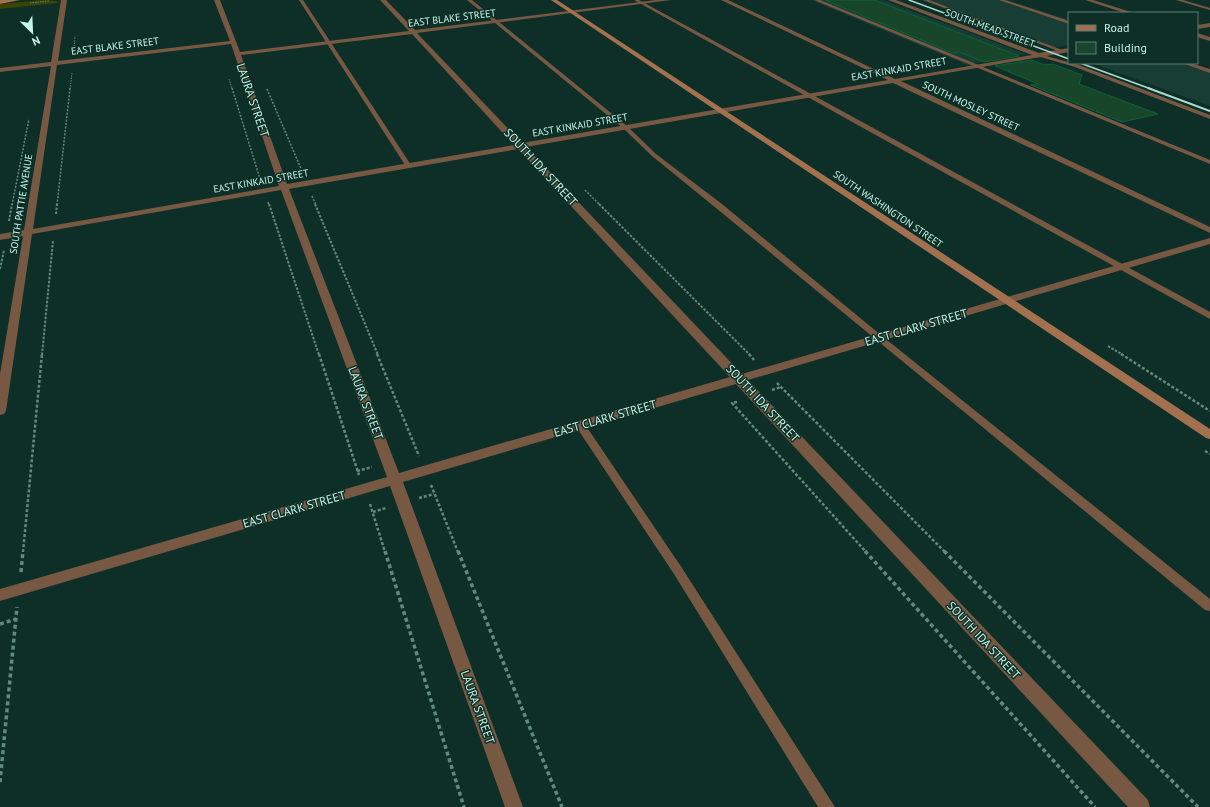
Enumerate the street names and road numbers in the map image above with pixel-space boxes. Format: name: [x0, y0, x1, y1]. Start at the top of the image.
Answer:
street label: EAST BLAKE STREET: [407, 6, 497, 30]
street label: SOUTH MEAD STREET: [943, 6, 1037, 51]
street label: EAST BLAKE STREET: [70, 34, 160, 58]
street label: EAST KINKAID STREET: [850, 54, 948, 84]
street label: LAURA STREET: [233, 61, 273, 139]
street label: SOUTH MOSLEY STREET: [921, 78, 1022, 134]
street label: EAST KINKAID STREET: [531, 110, 629, 140]
street label: SOUTH IDA STREET: [501, 125, 581, 209]
street label: SOUTH PATTIE AVENUE: [7, 153, 35, 255]
street label: EAST KINKAID STREET: [212, 166, 310, 196]
street label: SOUTH WASHINGTON STREET: [831, 167, 946, 251]
street label: EAST CLARK STREET: [863, 305, 970, 349]
street label: SOUTH IDA STREET: [723, 361, 803, 445]
street label: LAURA STREET: [345, 364, 387, 442]
street label: EAST CLARK STREET: [552, 396, 659, 440]
street label: EAST CLARK STREET: [241, 487, 348, 531]
street label: SOUTH IDA STREET: [944, 598, 1024, 682]
street label: LAURA STREET: [458, 668, 498, 746]

